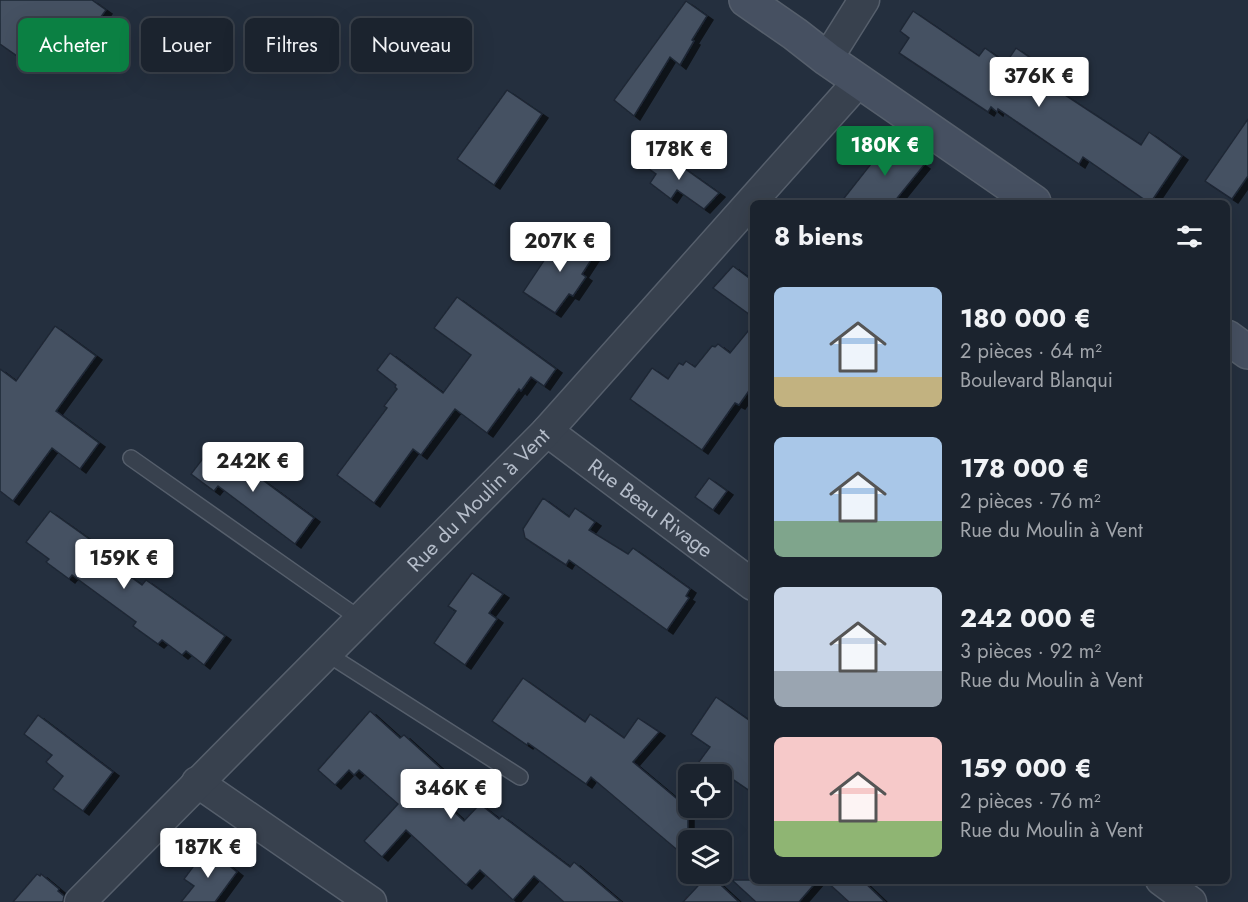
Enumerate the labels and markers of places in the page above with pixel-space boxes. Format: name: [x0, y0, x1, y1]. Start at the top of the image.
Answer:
pin: 376K €: [990, 57, 1088, 108]
pin: 180K €: [836, 126, 934, 177]
pin: 178K €: [630, 130, 728, 181]
pin: 207K €: [511, 222, 609, 273]
pin: 242K €: [204, 442, 302, 493]
pin: 159K €: [75, 539, 173, 590]
pin: 346K €: [402, 769, 500, 820]
pin: 187K €: [159, 828, 257, 879]

